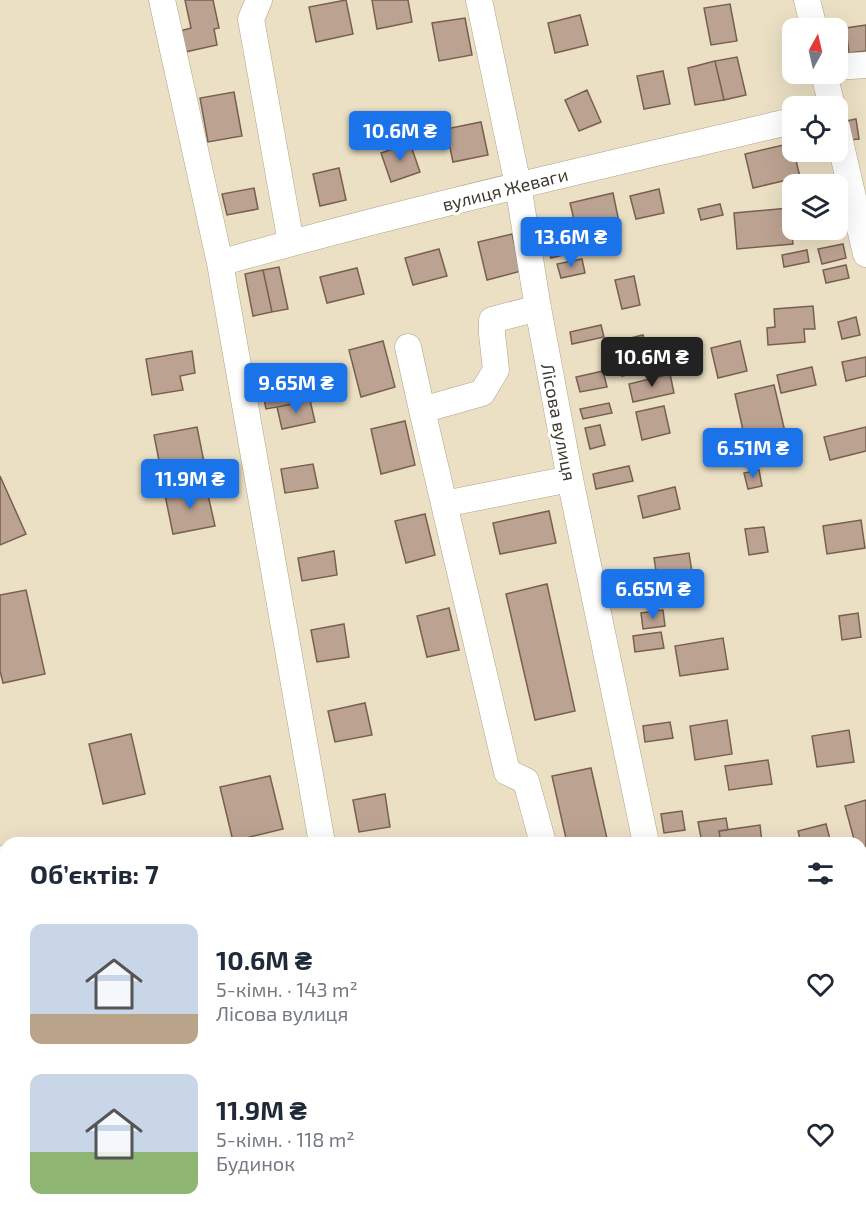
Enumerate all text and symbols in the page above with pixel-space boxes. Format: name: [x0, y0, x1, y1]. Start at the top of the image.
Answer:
north arrow: [782, 18, 848, 84]
map controls: [782, 18, 848, 240]
button: locate: [782, 96, 848, 162]
pin: 10.6M ₴: [345, 111, 455, 162]
text: 10.6M ₴: [363, 118, 437, 142]
street label: вулиця Жеваги: [440, 163, 570, 215]
button: layers: [782, 174, 848, 240]
pin: 13.6M ₴: [516, 217, 626, 268]
text: 13.6M ₴: [535, 224, 607, 248]
pin: 10.6M ₴: [597, 337, 707, 388]
text: 10.6M ₴: [615, 344, 689, 368]
street label: Лісова вулиця: [537, 361, 581, 483]
pin: 9.65M ₴: [241, 363, 351, 414]
text: 9.65M ₴: [258, 370, 334, 394]
pin: 6.51M ₴: [698, 428, 808, 479]
text: 6.51M ₴: [717, 435, 789, 459]
pin: 11.9M ₴: [135, 459, 245, 510]
text: 11.9M ₴: [155, 466, 225, 490]
pin: 6.65M ₴: [598, 569, 708, 620]
text: 6.65M ₴: [615, 576, 691, 600]
icon: filters: [804, 857, 837, 890]
text: Об’єктів: 7: [30, 858, 159, 889]
text: 10.6M ₴: [216, 944, 312, 975]
icon: home: [78, 948, 150, 1020]
icon: heart: [804, 968, 837, 1001]
text: 5-кімн. · 143 m²: [216, 977, 358, 1001]
text: Лісова вулиця: [216, 1001, 348, 1025]
text: 11.9M ₴: [216, 1094, 307, 1125]
icon: home: [78, 1098, 150, 1170]
icon: heart: [804, 1118, 837, 1151]
text: 5-кімн. · 118 m²: [216, 1127, 355, 1151]
text: Будинок: [216, 1151, 295, 1175]

